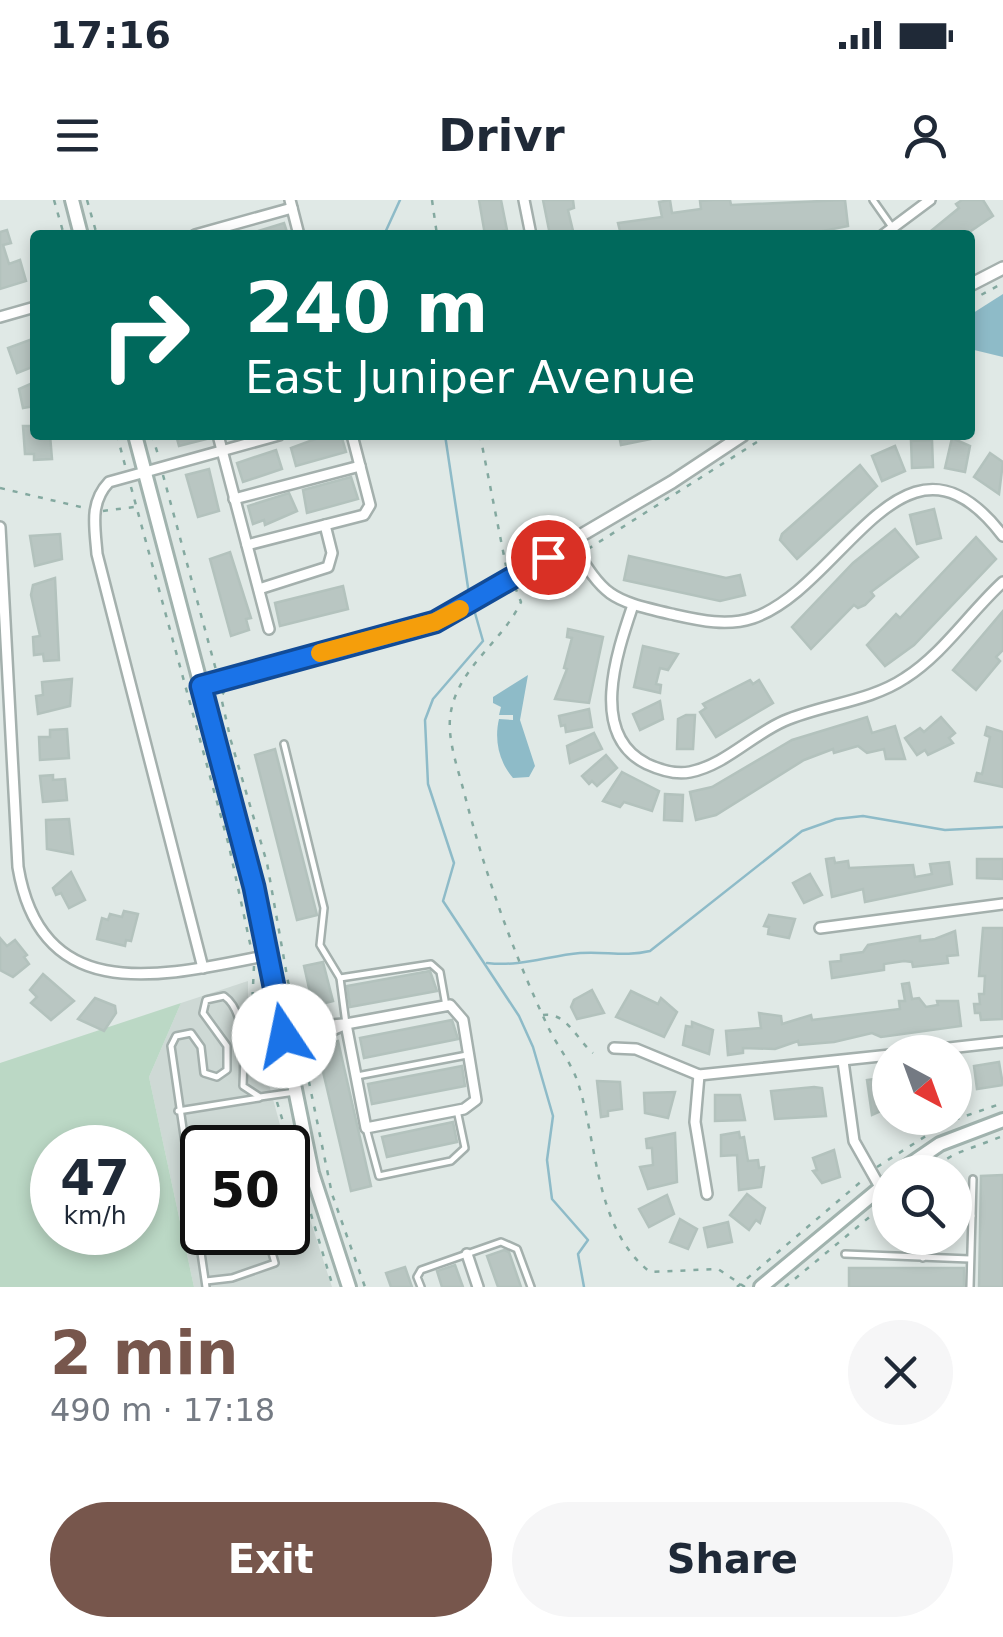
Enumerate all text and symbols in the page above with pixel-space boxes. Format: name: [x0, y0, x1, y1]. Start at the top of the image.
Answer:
text: 17:16: [50, 13, 171, 57]
icon: menu: [50, 108, 105, 163]
icon: person: [898, 108, 953, 163]
text: Drivr: [438, 109, 565, 162]
text: 240 m: [245, 267, 488, 349]
icon: right: [80, 270, 210, 400]
text: East Juniper Avenue: [245, 351, 695, 404]
pin: [506, 515, 591, 600]
icon: arrive: [521, 530, 576, 585]
position arrow: [232, 984, 336, 1088]
north arrow: [872, 1035, 972, 1135]
map controls: [872, 1035, 972, 1255]
speed limit sign: 50: [180, 1125, 310, 1255]
text: 47: [60, 1149, 130, 1207]
button: search: [872, 1155, 972, 1255]
text: km/h: [63, 1201, 127, 1230]
text: 2 min: [50, 1318, 238, 1388]
button: close: [848, 1320, 953, 1425]
text: 490 m · 17:18: [50, 1391, 275, 1429]
button: Exit: [50, 1502, 492, 1617]
button: Share: [512, 1502, 953, 1617]

